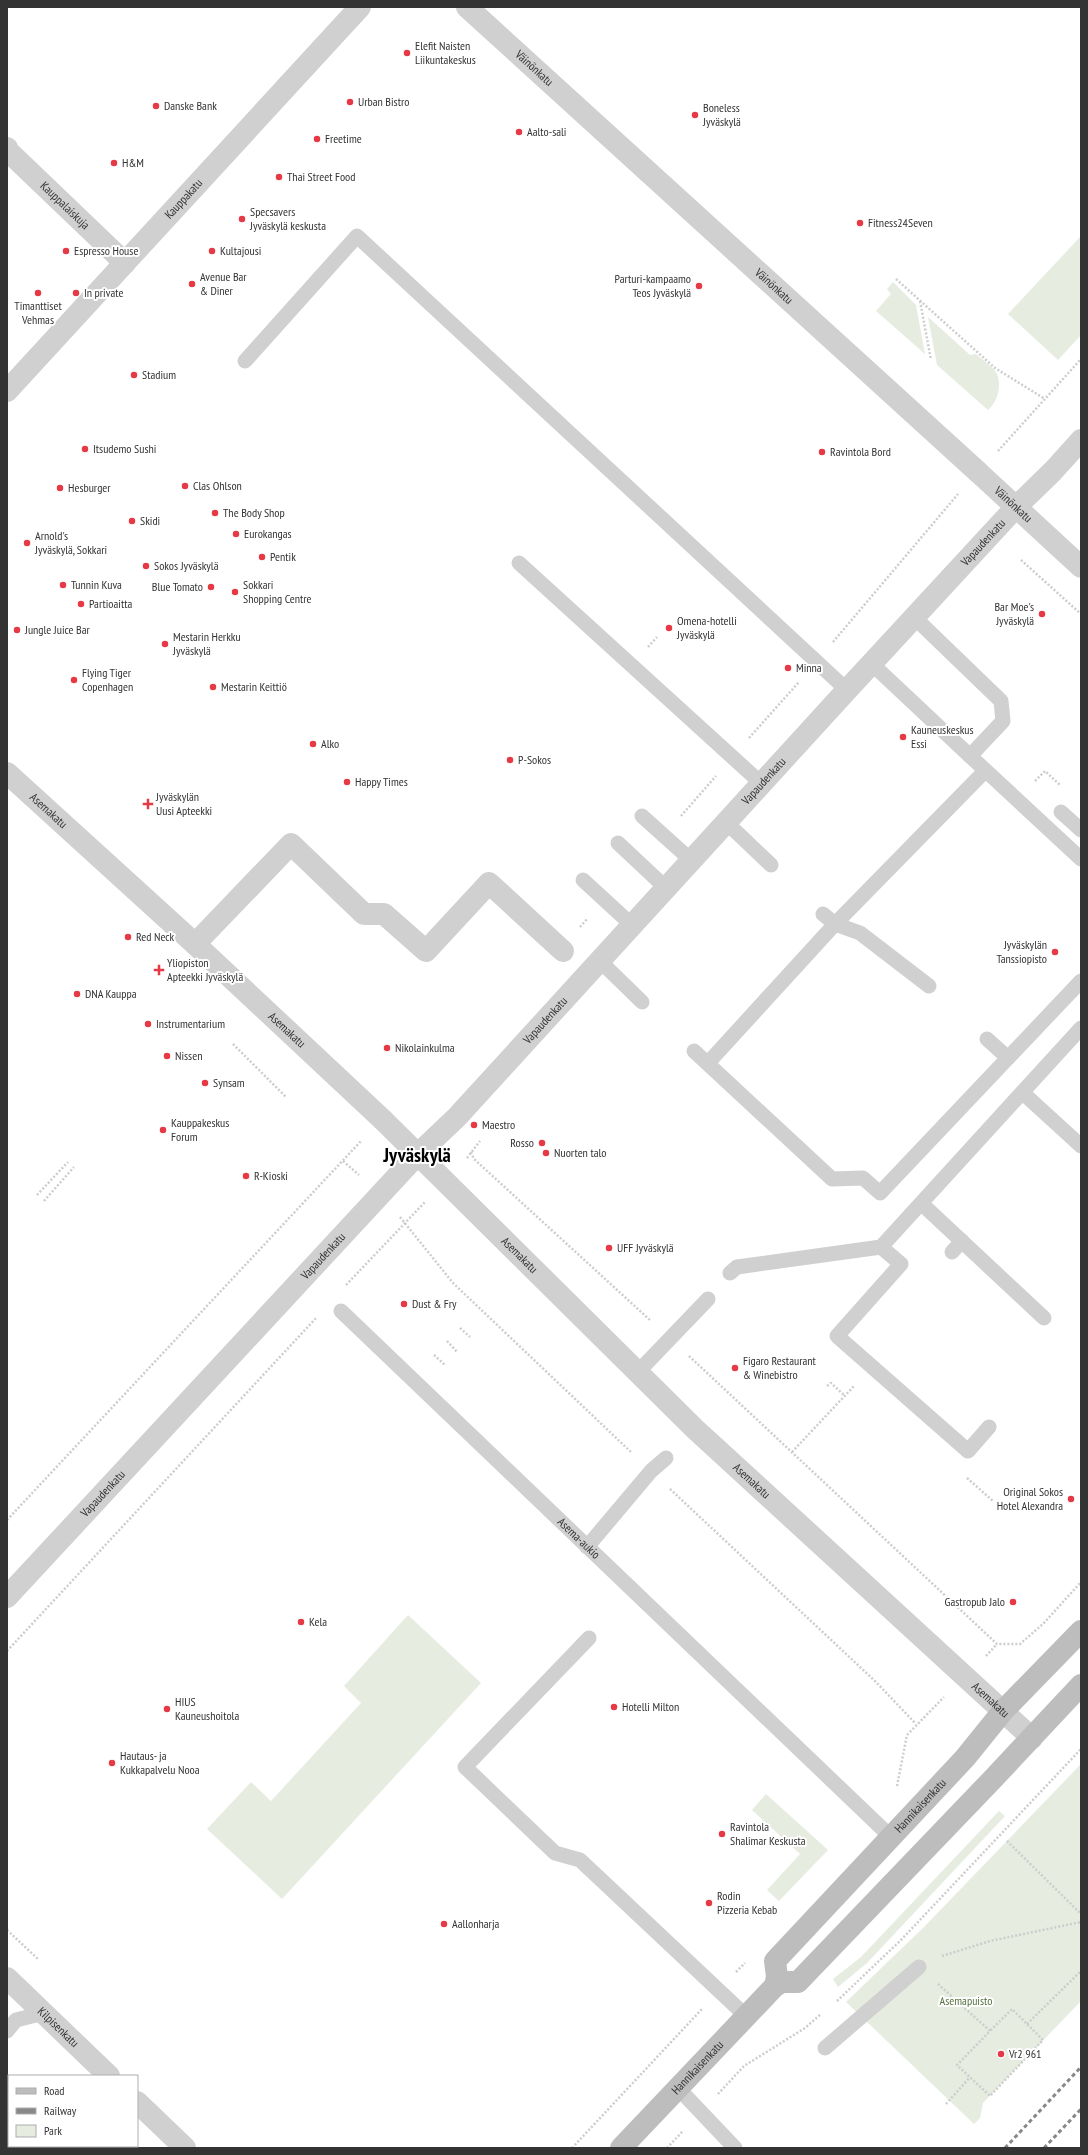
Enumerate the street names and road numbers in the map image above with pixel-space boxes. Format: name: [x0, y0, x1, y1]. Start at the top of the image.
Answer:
street label: Väinönkatu: [512, 46, 557, 89]
street label: Kauppakatu: [161, 175, 205, 222]
street label: Kauppalaiskuja: [38, 178, 93, 232]
street label: Väinönkatu: [751, 264, 796, 307]
street label: Väinönkatu: [991, 482, 1036, 525]
street label: Vapaudenkatu: [957, 516, 1008, 570]
street label: Vapaudenkatu: [737, 754, 789, 808]
street label: Asemakatu: [27, 790, 71, 831]
street label: Vapaudenkatu: [519, 993, 570, 1047]
street label: Asemakatu: [266, 1009, 309, 1051]
street label: Vapaudenkatu: [297, 1229, 348, 1283]
street label: Asemakatu: [498, 1233, 541, 1276]
street label: Asemakatu: [730, 1460, 774, 1501]
street label: Vapaudenkatu: [76, 1467, 128, 1521]
street label: Asema-aukio: [555, 1514, 604, 1562]
street label: Asemakatu: [969, 1679, 1013, 1720]
street label: Hannikaisenkatu: [891, 1775, 949, 1836]
street label: Kilpisenkatu: [35, 2004, 82, 2050]
street label: Hannikaisenkatu: [668, 2037, 726, 2097]

